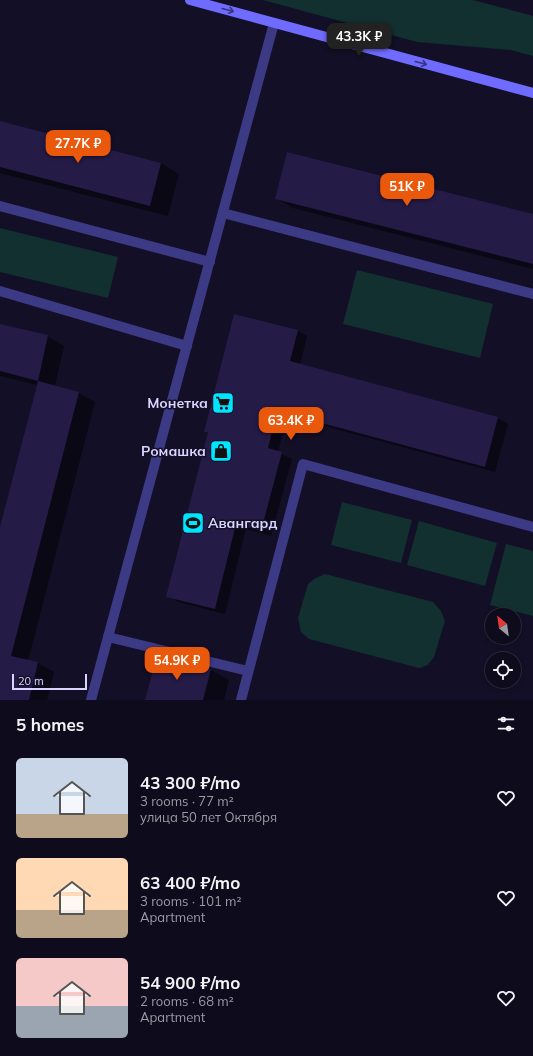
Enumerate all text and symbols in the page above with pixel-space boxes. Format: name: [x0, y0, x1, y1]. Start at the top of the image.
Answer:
one-way arrow: [221, 7, 234, 14]
pin: 43.3K ₽: [322, 23, 396, 57]
text: 43.3K ₽: [336, 28, 382, 44]
one-way arrow: [414, 59, 427, 67]
pin: 27.7K ₽: [41, 130, 115, 164]
text: 27.7K ₽: [55, 135, 101, 151]
pin: 51K ₽: [379, 173, 435, 207]
text: 51K ₽: [389, 178, 425, 194]
supermarket icon: Монетка: [210, 390, 236, 416]
place label: Монетка: [147, 394, 208, 412]
pin: 63.4K ₽: [254, 407, 328, 441]
text: 63.4K ₽: [268, 412, 314, 428]
shop icon: Ромашка: [208, 438, 234, 464]
place label: Ромашка: [141, 442, 206, 460]
sports icon: Авангард: [180, 510, 206, 536]
place label: Авангард: [208, 514, 277, 532]
north arrow: [485, 608, 521, 644]
map controls: [485, 608, 521, 688]
pin: 54.9K ₽: [140, 647, 214, 681]
text: 54.9K ₽: [154, 652, 200, 668]
button: locate: [485, 652, 521, 688]
scale bar: [12, 672, 87, 691]
text: 20 m: [18, 674, 44, 688]
icon: filters: [495, 713, 517, 735]
text: 5 homes: [16, 714, 84, 735]
text: 43 300 ₽/mo: [140, 772, 240, 793]
icon: home: [48, 774, 96, 822]
icon: heart: [495, 787, 517, 809]
text: 3 rooms · 77 m²: [140, 793, 234, 809]
text: улица 50 лет Октября: [140, 809, 277, 825]
text: 63 400 ₽/mo: [140, 872, 240, 893]
icon: home: [48, 874, 96, 922]
icon: heart: [495, 887, 517, 909]
text: 3 rooms · 101 m²: [140, 893, 241, 909]
text: Apartment: [140, 909, 205, 925]
text: 54 900 ₽/mo: [140, 972, 240, 993]
icon: home: [48, 974, 96, 1022]
icon: heart: [495, 987, 517, 1009]
text: 2 rooms · 68 m²: [140, 993, 234, 1009]
text: Apartment: [140, 1009, 205, 1025]

